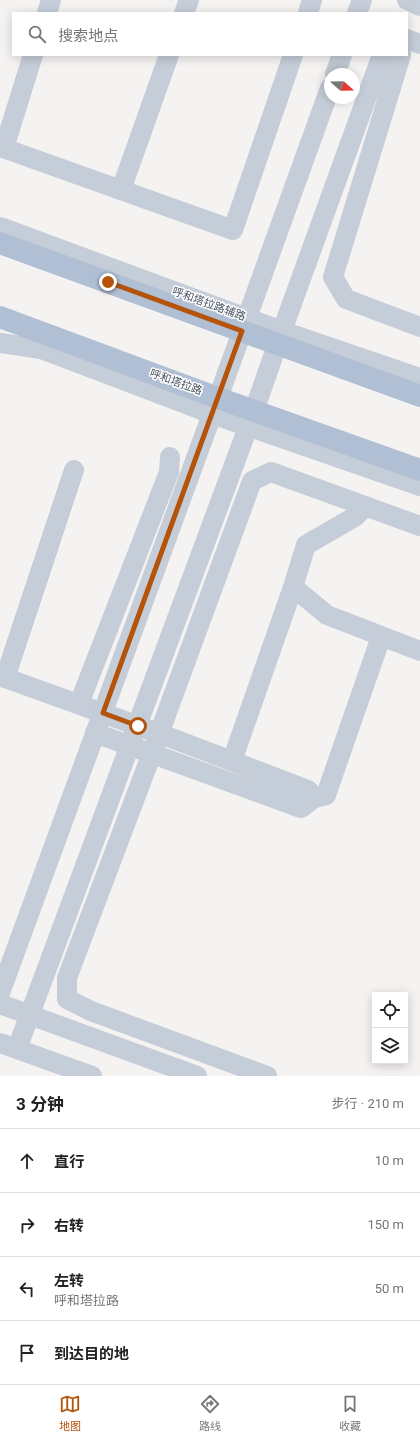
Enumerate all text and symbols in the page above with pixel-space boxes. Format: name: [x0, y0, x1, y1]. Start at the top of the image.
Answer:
search box: [12, 12, 408, 56]
icon: search: [26, 23, 48, 45]
text: 搜索地点: [58, 27, 118, 45]
north arrow: [324, 68, 360, 104]
route end: [99, 273, 117, 291]
street label: 呼和塔拉路辅路: [171, 285, 247, 323]
street label: 呼和塔拉路: [148, 366, 204, 398]
route start: [129, 717, 147, 735]
map controls: [372, 992, 408, 1064]
button: locate: [372, 992, 408, 1028]
button: layers: [372, 1028, 408, 1064]
text: 3 分钟: [16, 1094, 64, 1114]
text: 步行 · 210 m: [332, 1096, 404, 1111]
icon: ahead: [16, 1150, 38, 1172]
text: 直行: [54, 1153, 84, 1171]
text: 10 m: [375, 1153, 404, 1168]
icon: right: [16, 1214, 38, 1236]
text: 右转: [54, 1217, 84, 1235]
text: 150 m: [367, 1217, 404, 1232]
text: 左转: [54, 1272, 84, 1290]
icon: left: [16, 1278, 38, 1300]
text: 50 m: [375, 1281, 404, 1296]
text: 呼和塔拉路: [54, 1293, 119, 1308]
icon: arrive: [16, 1342, 38, 1364]
text: 到达目的地: [54, 1345, 129, 1363]
tab: 地图: [59, 1393, 81, 1433]
tab: 路线: [199, 1393, 221, 1433]
tab: 收藏: [339, 1393, 361, 1433]

